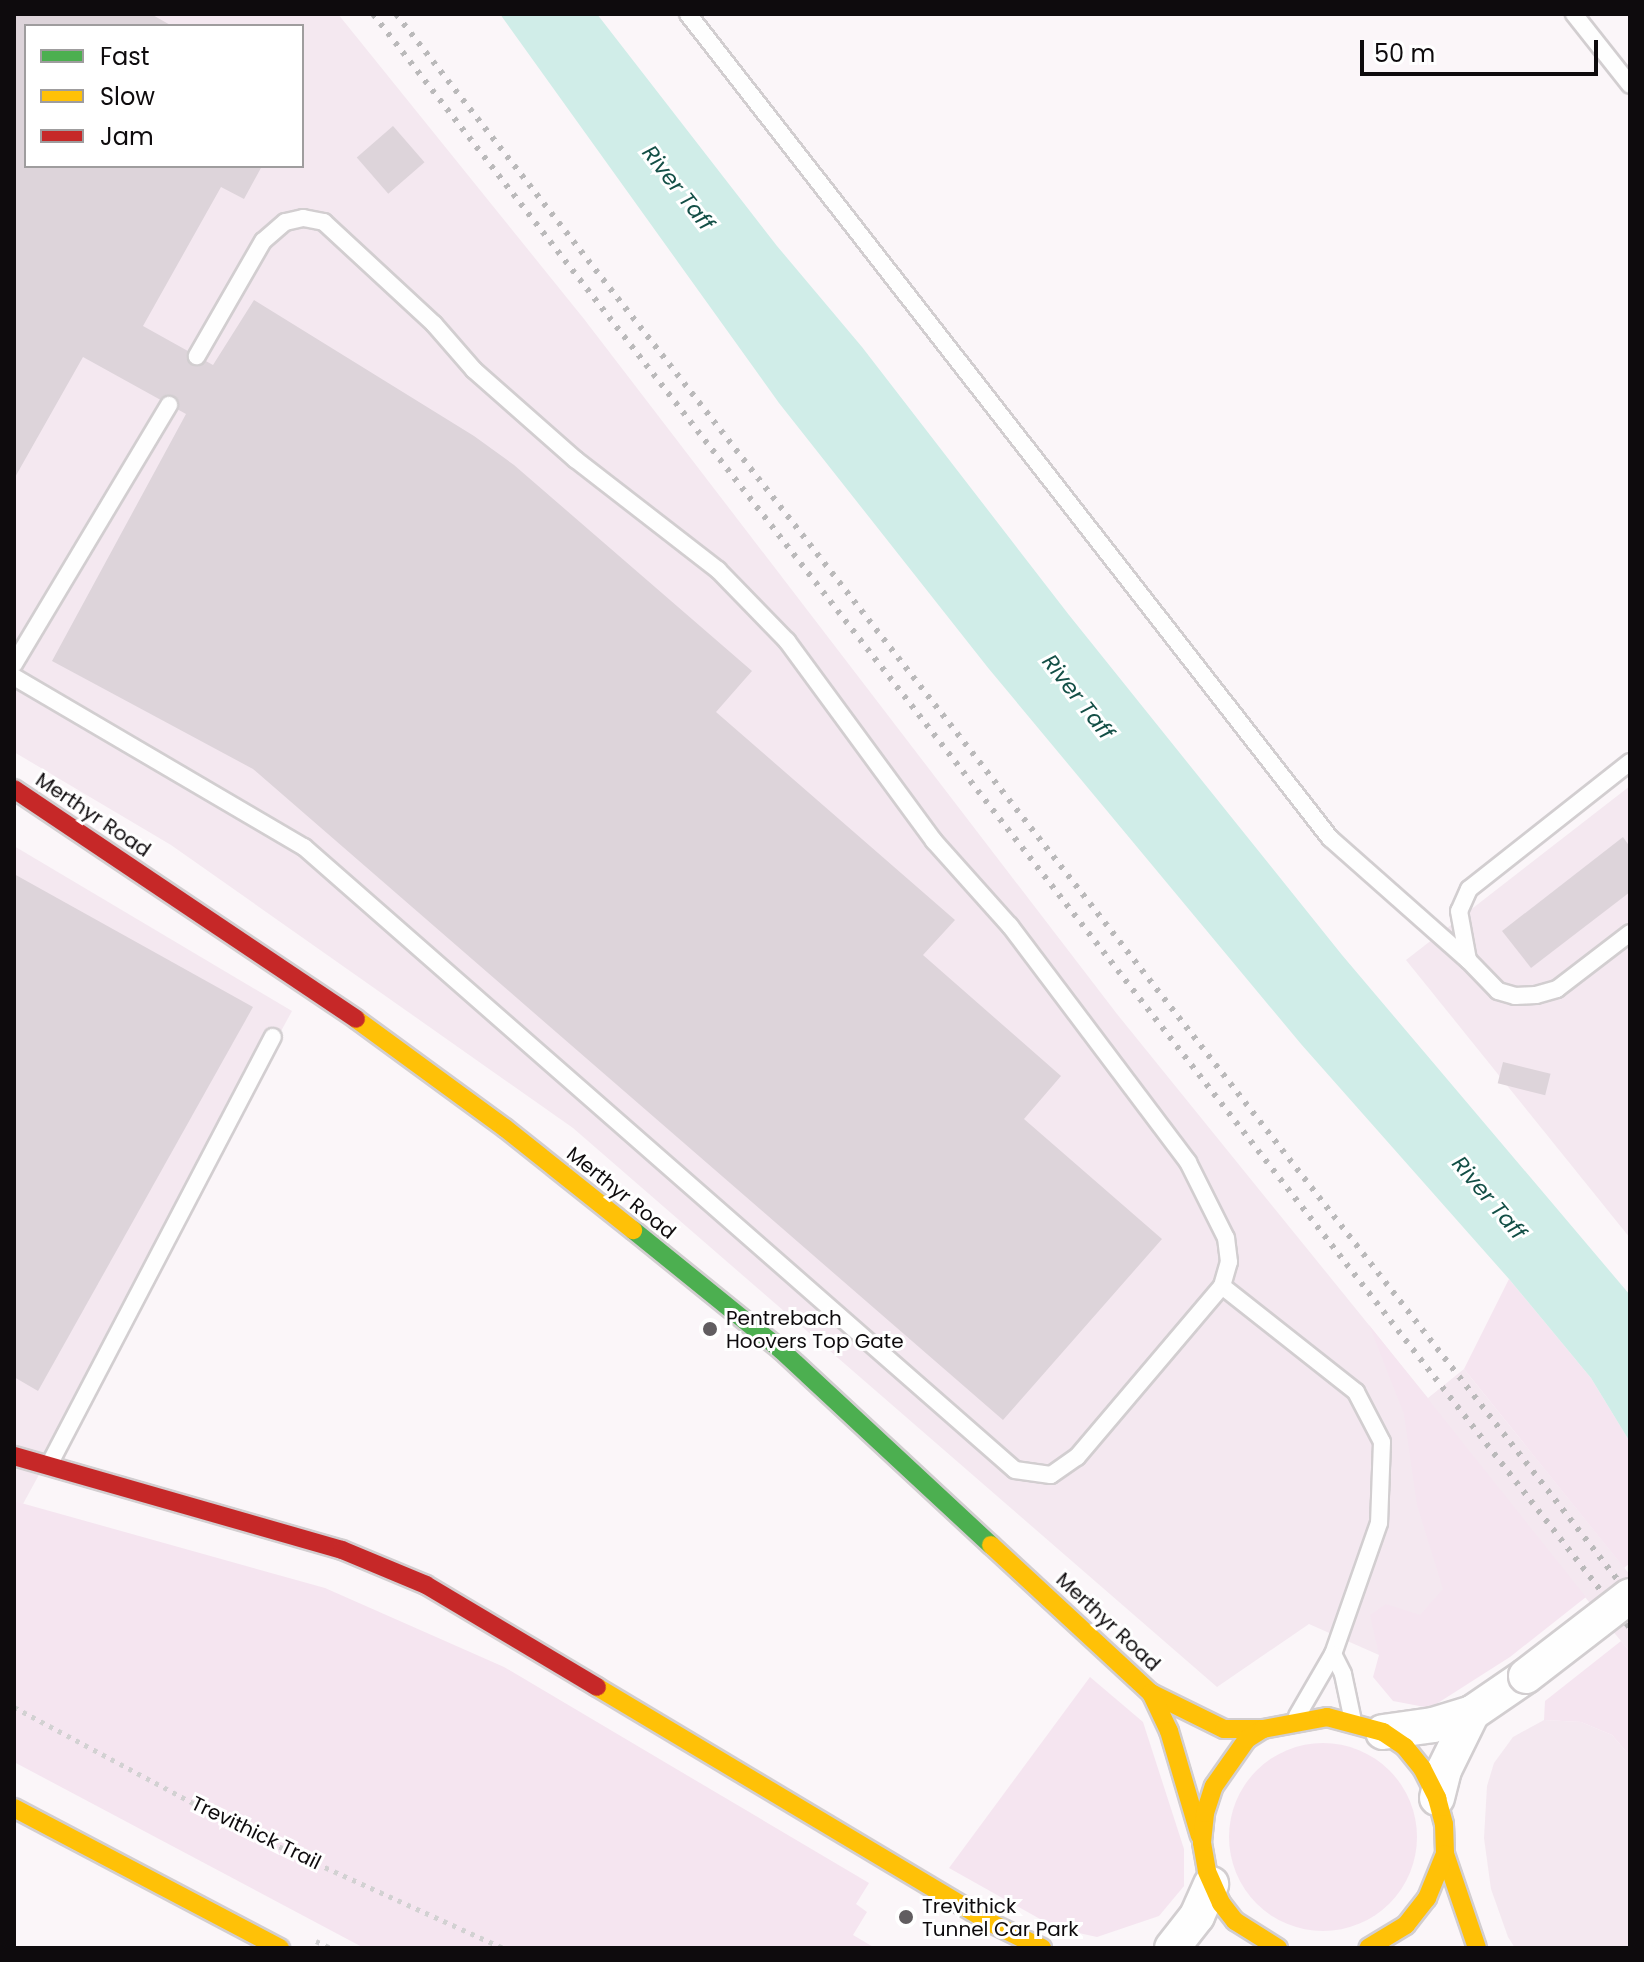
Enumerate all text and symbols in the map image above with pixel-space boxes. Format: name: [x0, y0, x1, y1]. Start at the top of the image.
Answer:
legend: [24, 24, 304, 168]
scale bar: [1364, 24, 1602, 74]
text: 50 m: [1374, 37, 1435, 70]
text: Fast: [100, 40, 150, 73]
text: Slow: [100, 80, 155, 113]
text: Jam: [100, 120, 154, 153]
water label: River Taff: [637, 140, 719, 236]
water label: River Taff: [1037, 649, 1119, 745]
street label: Merthyr Road: [31, 768, 155, 862]
street label: Merthyr Road: [562, 1142, 680, 1244]
water label: River Taff: [1446, 1151, 1532, 1245]
place label: Pentrebach Hoovers Top Gate: [726, 1306, 904, 1353]
marker: Pentrebach Hoovers Top Gate: [701, 1320, 719, 1338]
street label: Merthyr Road: [1051, 1568, 1165, 1676]
street label: Trevithick Trail: [187, 1791, 325, 1875]
place label: Trevithick Tunnel Car Park: [922, 1894, 1078, 1941]
marker: Trevithick Tunnel Car Park: [897, 1908, 915, 1926]

